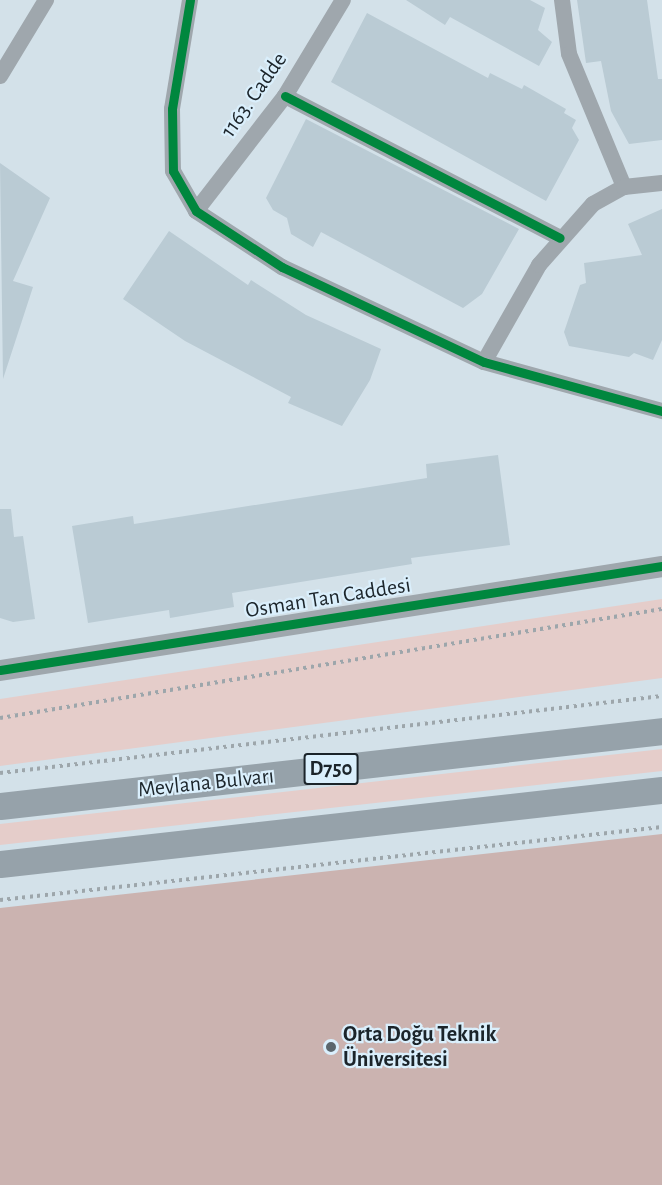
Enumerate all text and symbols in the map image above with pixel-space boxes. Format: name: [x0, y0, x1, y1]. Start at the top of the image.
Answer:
street label: 1163. Cadde: [215, 47, 293, 143]
street label: Osman Tan Caddesi: [244, 572, 412, 624]
road number: D750: [302, 751, 360, 787]
street label: Mevlana Bulvarı: [137, 763, 275, 803]
place label: Orta Doğu Teknik Üniversitesi: [343, 1021, 496, 1072]
marker: Orta Doğu Teknik Üniversitesi: [324, 1040, 338, 1054]

